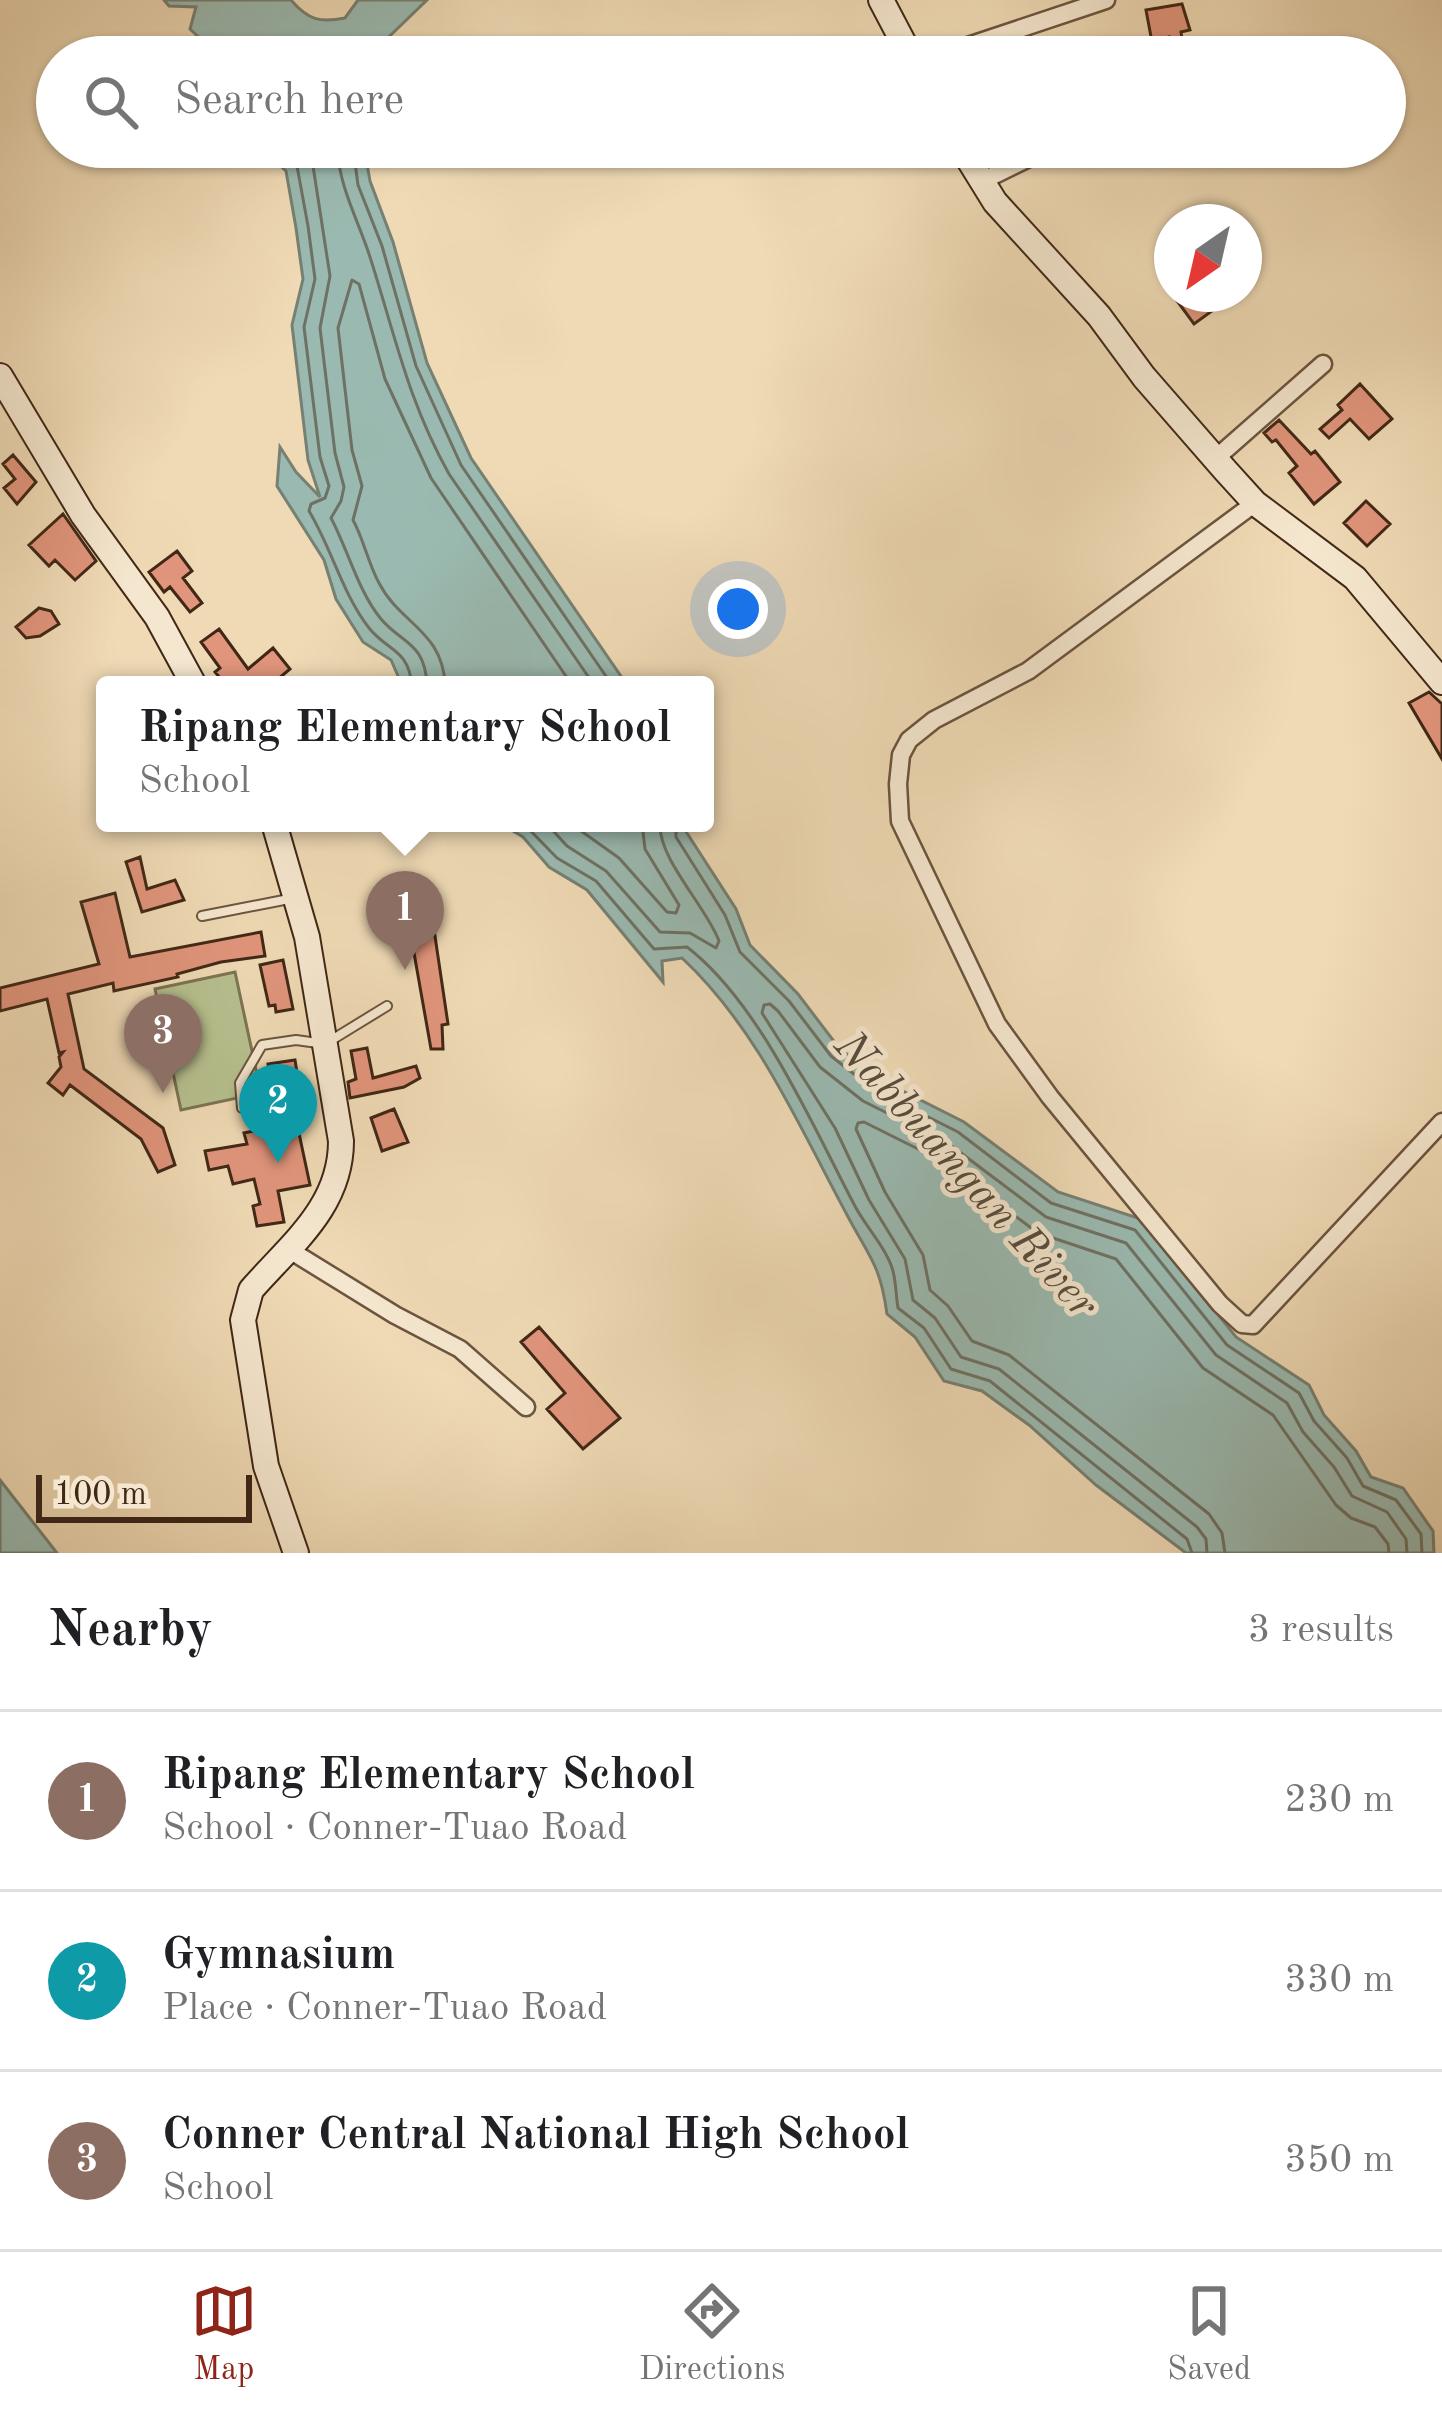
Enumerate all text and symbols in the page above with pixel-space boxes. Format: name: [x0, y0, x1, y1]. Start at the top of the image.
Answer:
search box: [36, 36, 1406, 168]
icon: search: [78, 69, 144, 135]
text: Search here: [174, 79, 404, 124]
north arrow: [1154, 204, 1262, 312]
your location: [708, 579, 768, 639]
popup: [96, 676, 714, 832]
text: Ripang Elementary School: [139, 707, 671, 752]
text: School: [139, 762, 250, 801]
pin: 1: [366, 871, 444, 970]
pin: 3: [124, 994, 202, 1093]
water label: Nabbuangan River: [824, 1023, 1106, 1329]
pin: 2: [239, 1064, 317, 1163]
scale bar: [36, 1469, 252, 1522]
text: 100 m: [54, 1479, 147, 1512]
text: Nearby: [48, 1606, 213, 1657]
text: 3 results: [1248, 1611, 1394, 1650]
text: Ripang Elementary School: [162, 1754, 695, 1799]
text: 1: [76, 1781, 98, 1820]
text: 230 m: [1284, 1781, 1394, 1820]
text: School · Conner-Tuao Road: [162, 1809, 627, 1848]
text: Gymnasium: [162, 1934, 395, 1979]
text: 2: [76, 1961, 98, 2000]
text: 330 m: [1284, 1961, 1394, 2000]
text: Place · Conner-Tuao Road: [162, 1989, 607, 2028]
text: Conner Central National High School: [162, 2114, 909, 2159]
text: 3: [76, 2141, 98, 2180]
text: 350 m: [1284, 2141, 1394, 2180]
text: School: [162, 2169, 274, 2208]
tab: Map: [191, 2278, 257, 2391]
tab: Directions: [639, 2278, 785, 2391]
tab: Saved: [1167, 2278, 1251, 2391]

